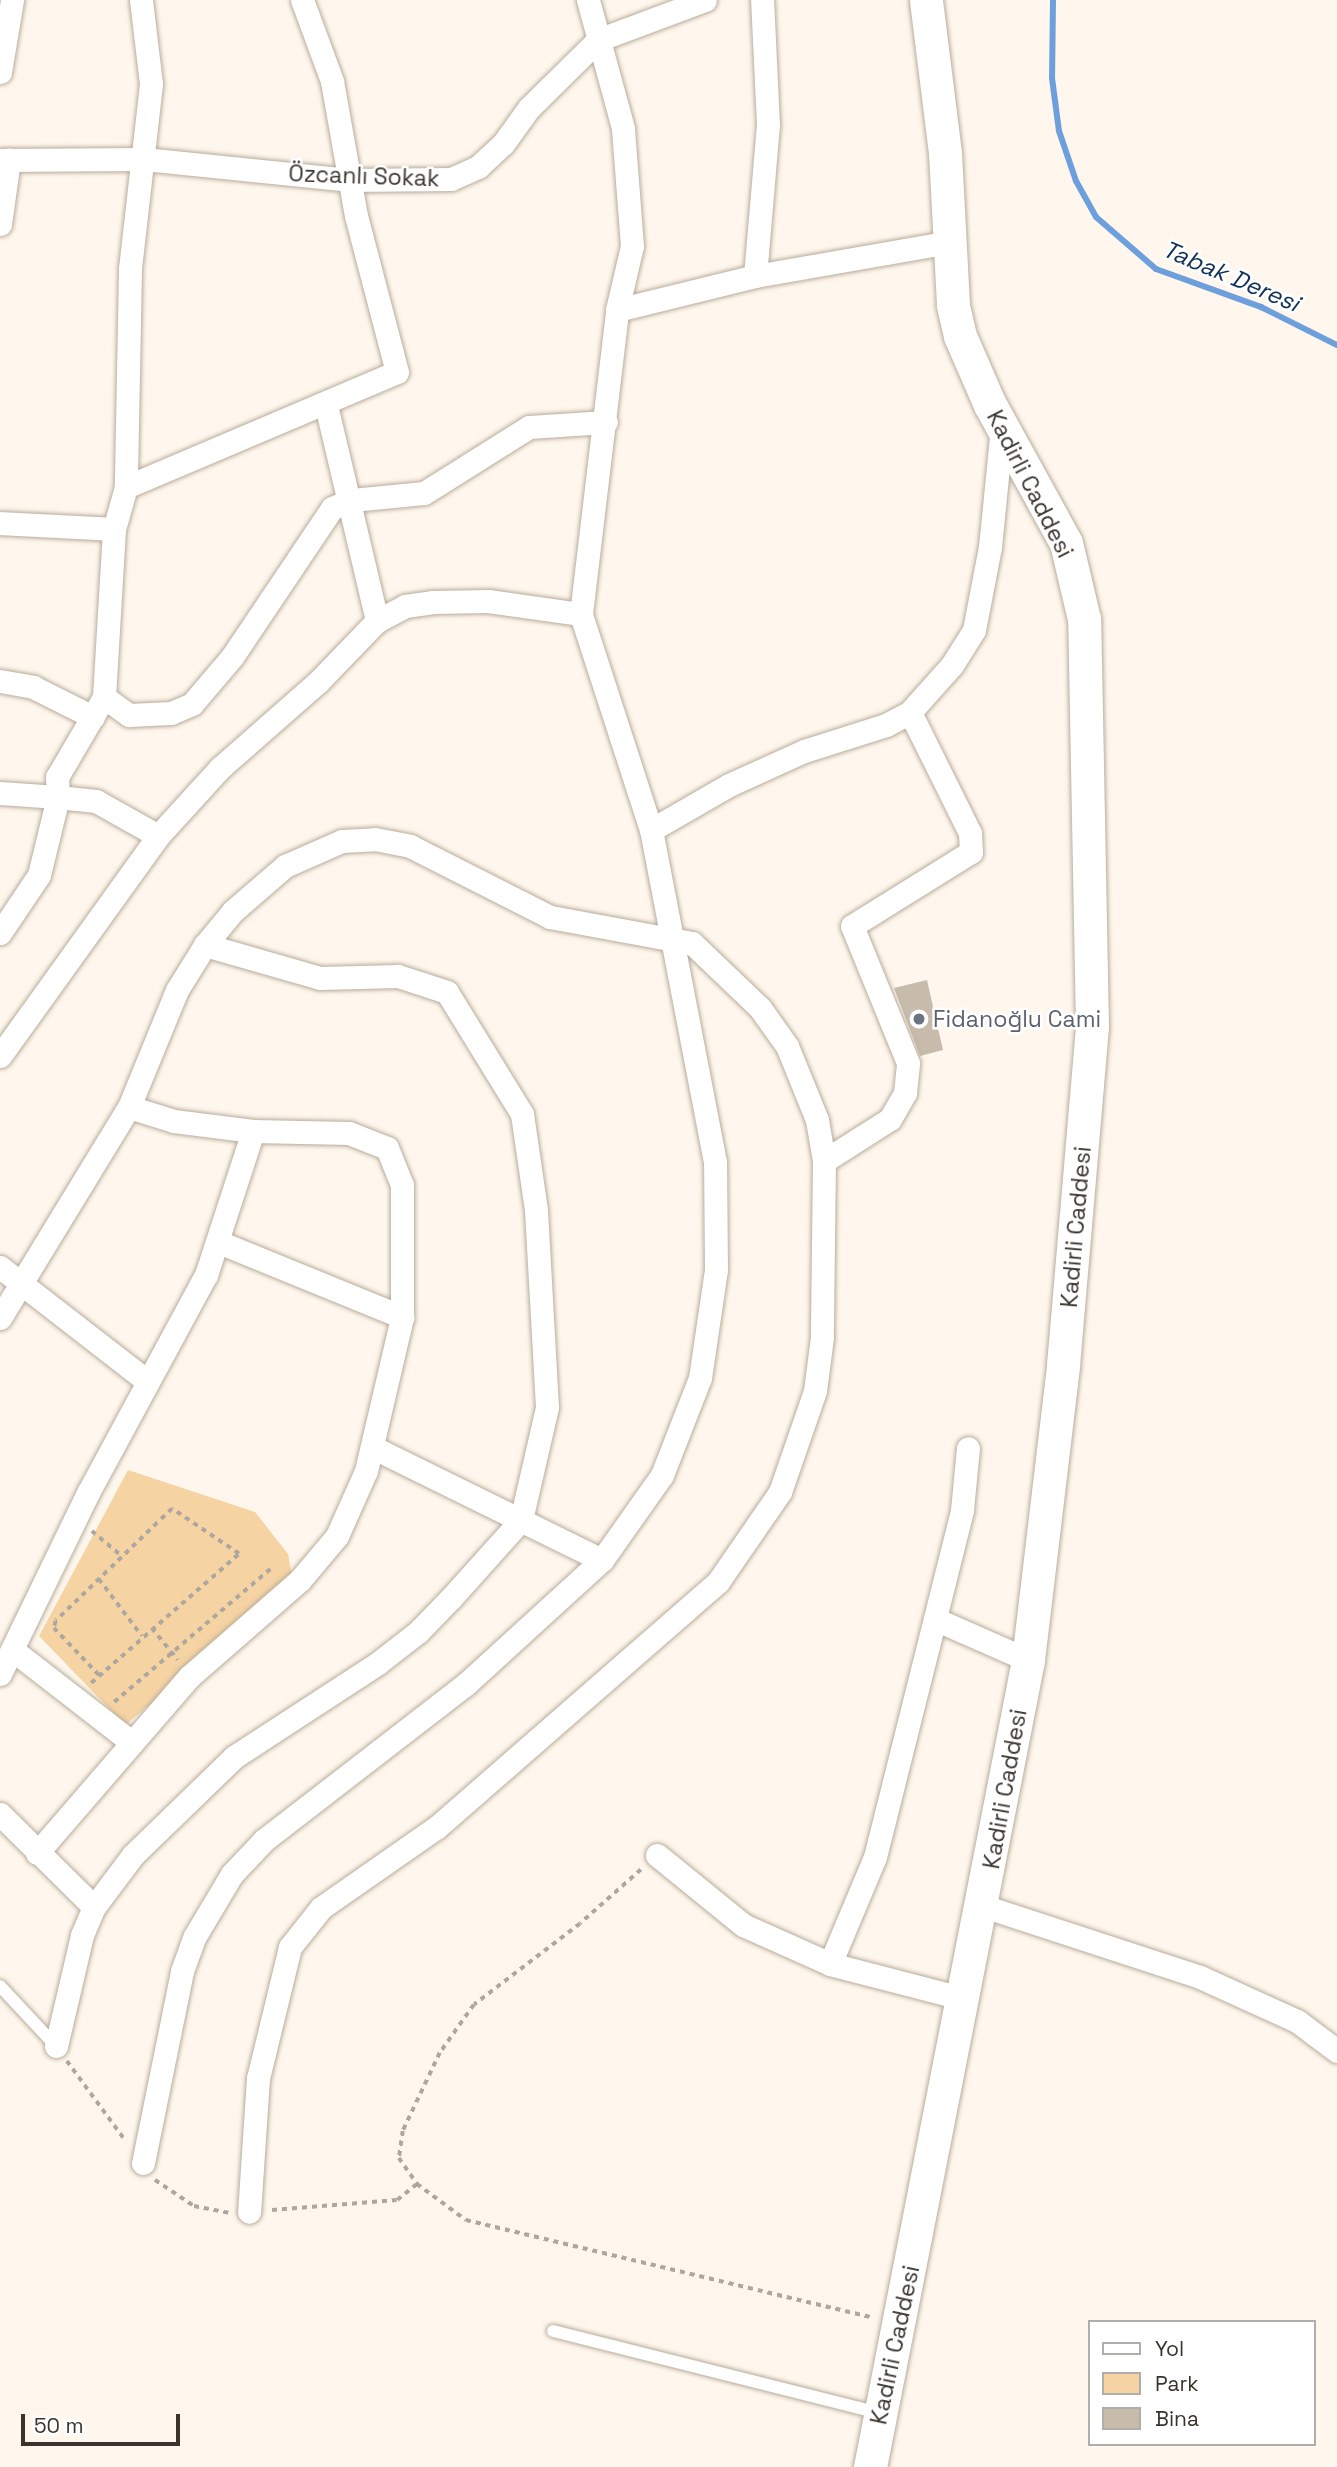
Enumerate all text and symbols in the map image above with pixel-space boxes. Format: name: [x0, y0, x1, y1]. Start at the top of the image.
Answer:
street label: Özcanlı Sokak: [288, 160, 440, 192]
water label: Tabak Deresi: [1158, 234, 1304, 318]
street label: Kadirli Caddesi: [981, 406, 1079, 562]
place label: Fidanoğlu Cami: [933, 1005, 1101, 1033]
marker: Fidanoğlu Cami: [911, 1011, 927, 1027]
street label: Kadirli Caddesi: [1055, 1145, 1097, 1309]
street label: Kadirli Caddesi: [977, 1707, 1033, 1871]
street label: Kadirli Caddesi: [865, 2263, 925, 2427]
legend: [1088, 2320, 1316, 2446]
text: Yol: [1155, 2335, 1184, 2362]
text: Park: [1155, 2370, 1199, 2397]
scale bar: [24, 2400, 184, 2444]
text: Bina: [1155, 2405, 1199, 2432]
text: 50 m: [34, 2412, 84, 2439]

